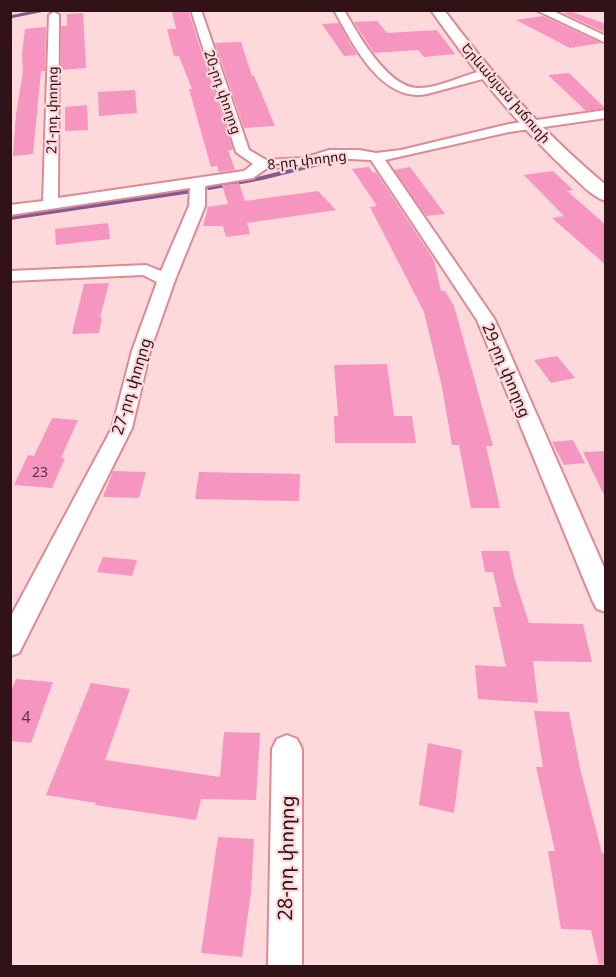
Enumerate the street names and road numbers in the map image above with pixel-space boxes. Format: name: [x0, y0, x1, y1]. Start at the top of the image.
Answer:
street label: Երևանյան խճուղի: [457, 38, 555, 147]
street label: 20-րդ փողոց: [200, 47, 247, 136]
street label: 21-րդ փողոց: [41, 66, 62, 154]
street label: 8-րդ փողոց: [266, 145, 348, 174]
street label: 29-րդ փողոց: [477, 320, 537, 420]
street label: 27-րդ փողոց: [106, 335, 156, 437]
street label: 28-րդ փողոց: [271, 795, 300, 921]

